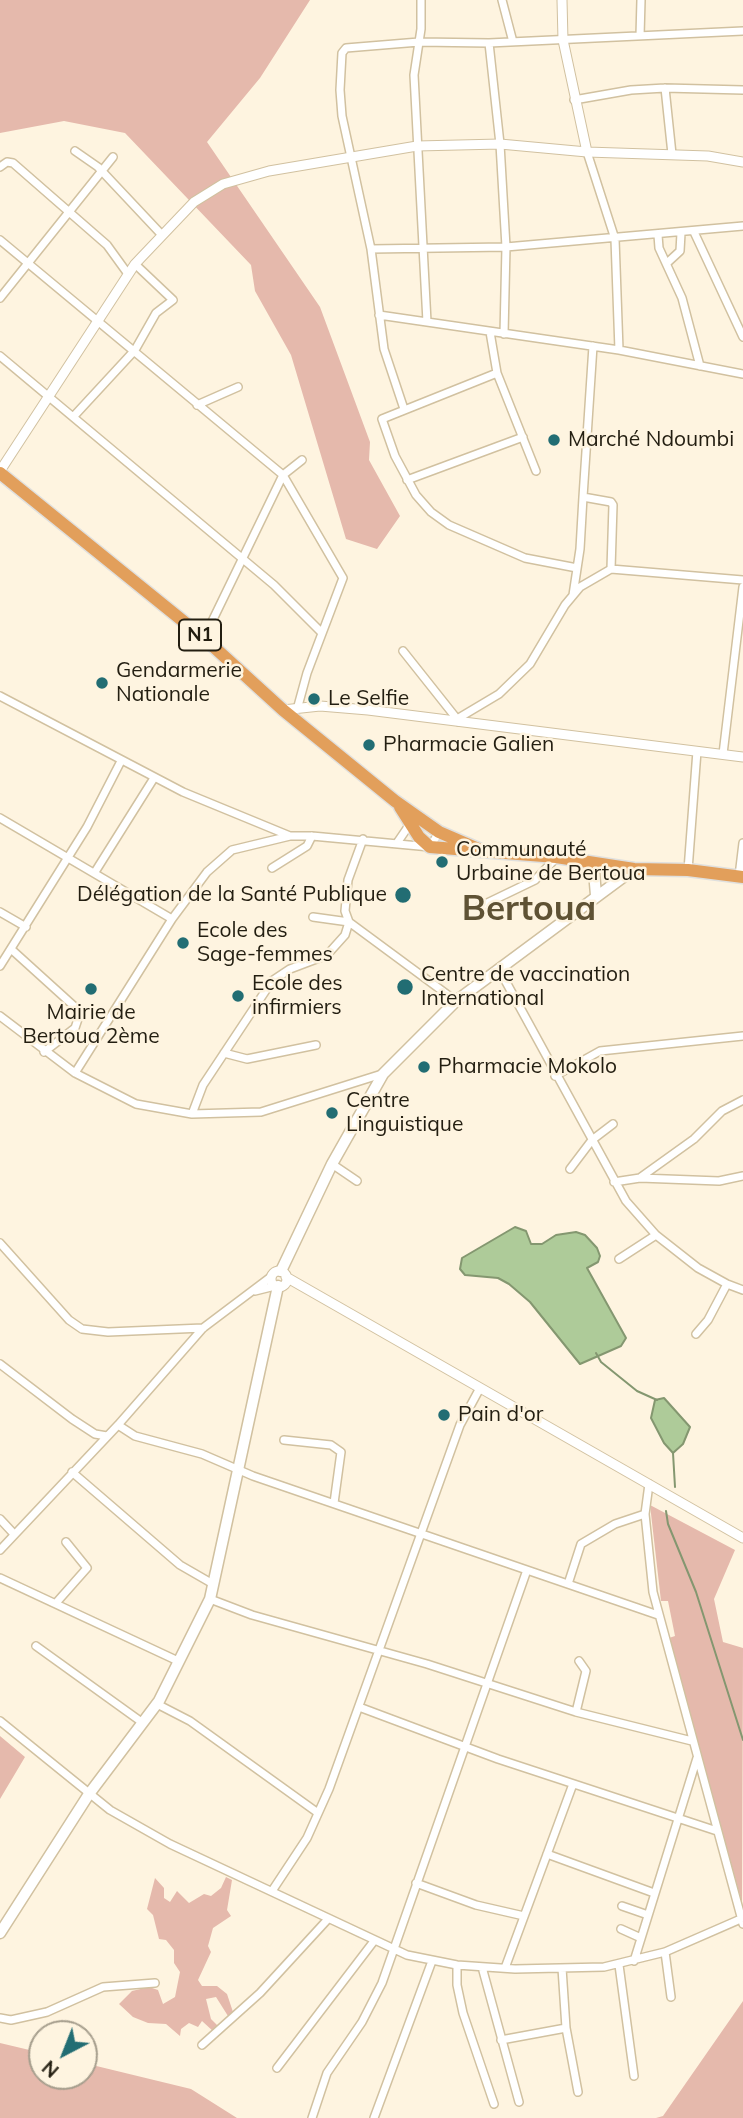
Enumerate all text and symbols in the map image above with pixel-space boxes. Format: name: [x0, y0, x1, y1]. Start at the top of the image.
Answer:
place label: Marché Ndoumbi: [568, 427, 734, 453]
marker: Marché Ndoumbi: [546, 432, 562, 448]
road number: N1: [179, 620, 221, 650]
place label: Gendarmerie Nationale: [116, 658, 242, 708]
marker: Gendarmerie Nationale: [94, 675, 110, 691]
place label: Le Selfie: [328, 686, 409, 712]
marker: Le Selfie: [306, 691, 322, 707]
place label: Pharmacie Galien: [383, 732, 554, 758]
marker: Pharmacie Galien: [361, 737, 377, 753]
place label: Communauté Urbaine de Bertoua: [456, 837, 646, 887]
marker: Communauté Urbaine de Bertoua: [434, 854, 450, 870]
place label: Délégation de la Santé Publique: [77, 882, 387, 908]
marker: Délégation de la Santé Publique: [393, 885, 413, 905]
district label: Bertoua: [462, 888, 596, 930]
place label: Ecole des Sage-femmes: [197, 918, 333, 968]
marker: Ecole des Sage-femmes: [175, 935, 191, 951]
place label: Centre de vaccination International: [421, 962, 630, 1012]
place label: Ecole des infirmiers: [252, 971, 343, 1021]
marker: Centre de vaccination International: [395, 977, 415, 997]
marker: Mairie de Bertoua 2ème: [83, 981, 99, 997]
marker: Ecole des infirmiers: [230, 988, 246, 1004]
place label: Mairie de Bertoua 2ème: [22, 1000, 160, 1050]
place label: Pharmacie Mokolo: [438, 1054, 617, 1080]
marker: Pharmacie Mokolo: [416, 1059, 432, 1075]
place label: Centre Linguistique: [346, 1088, 463, 1138]
marker: Centre Linguistique: [324, 1105, 340, 1121]
place label: Pain d'or: [458, 1402, 543, 1428]
marker: Pain d'or: [436, 1407, 452, 1423]
north arrow: [28, 2020, 98, 2090]
text: N: [37, 2055, 64, 2083]

